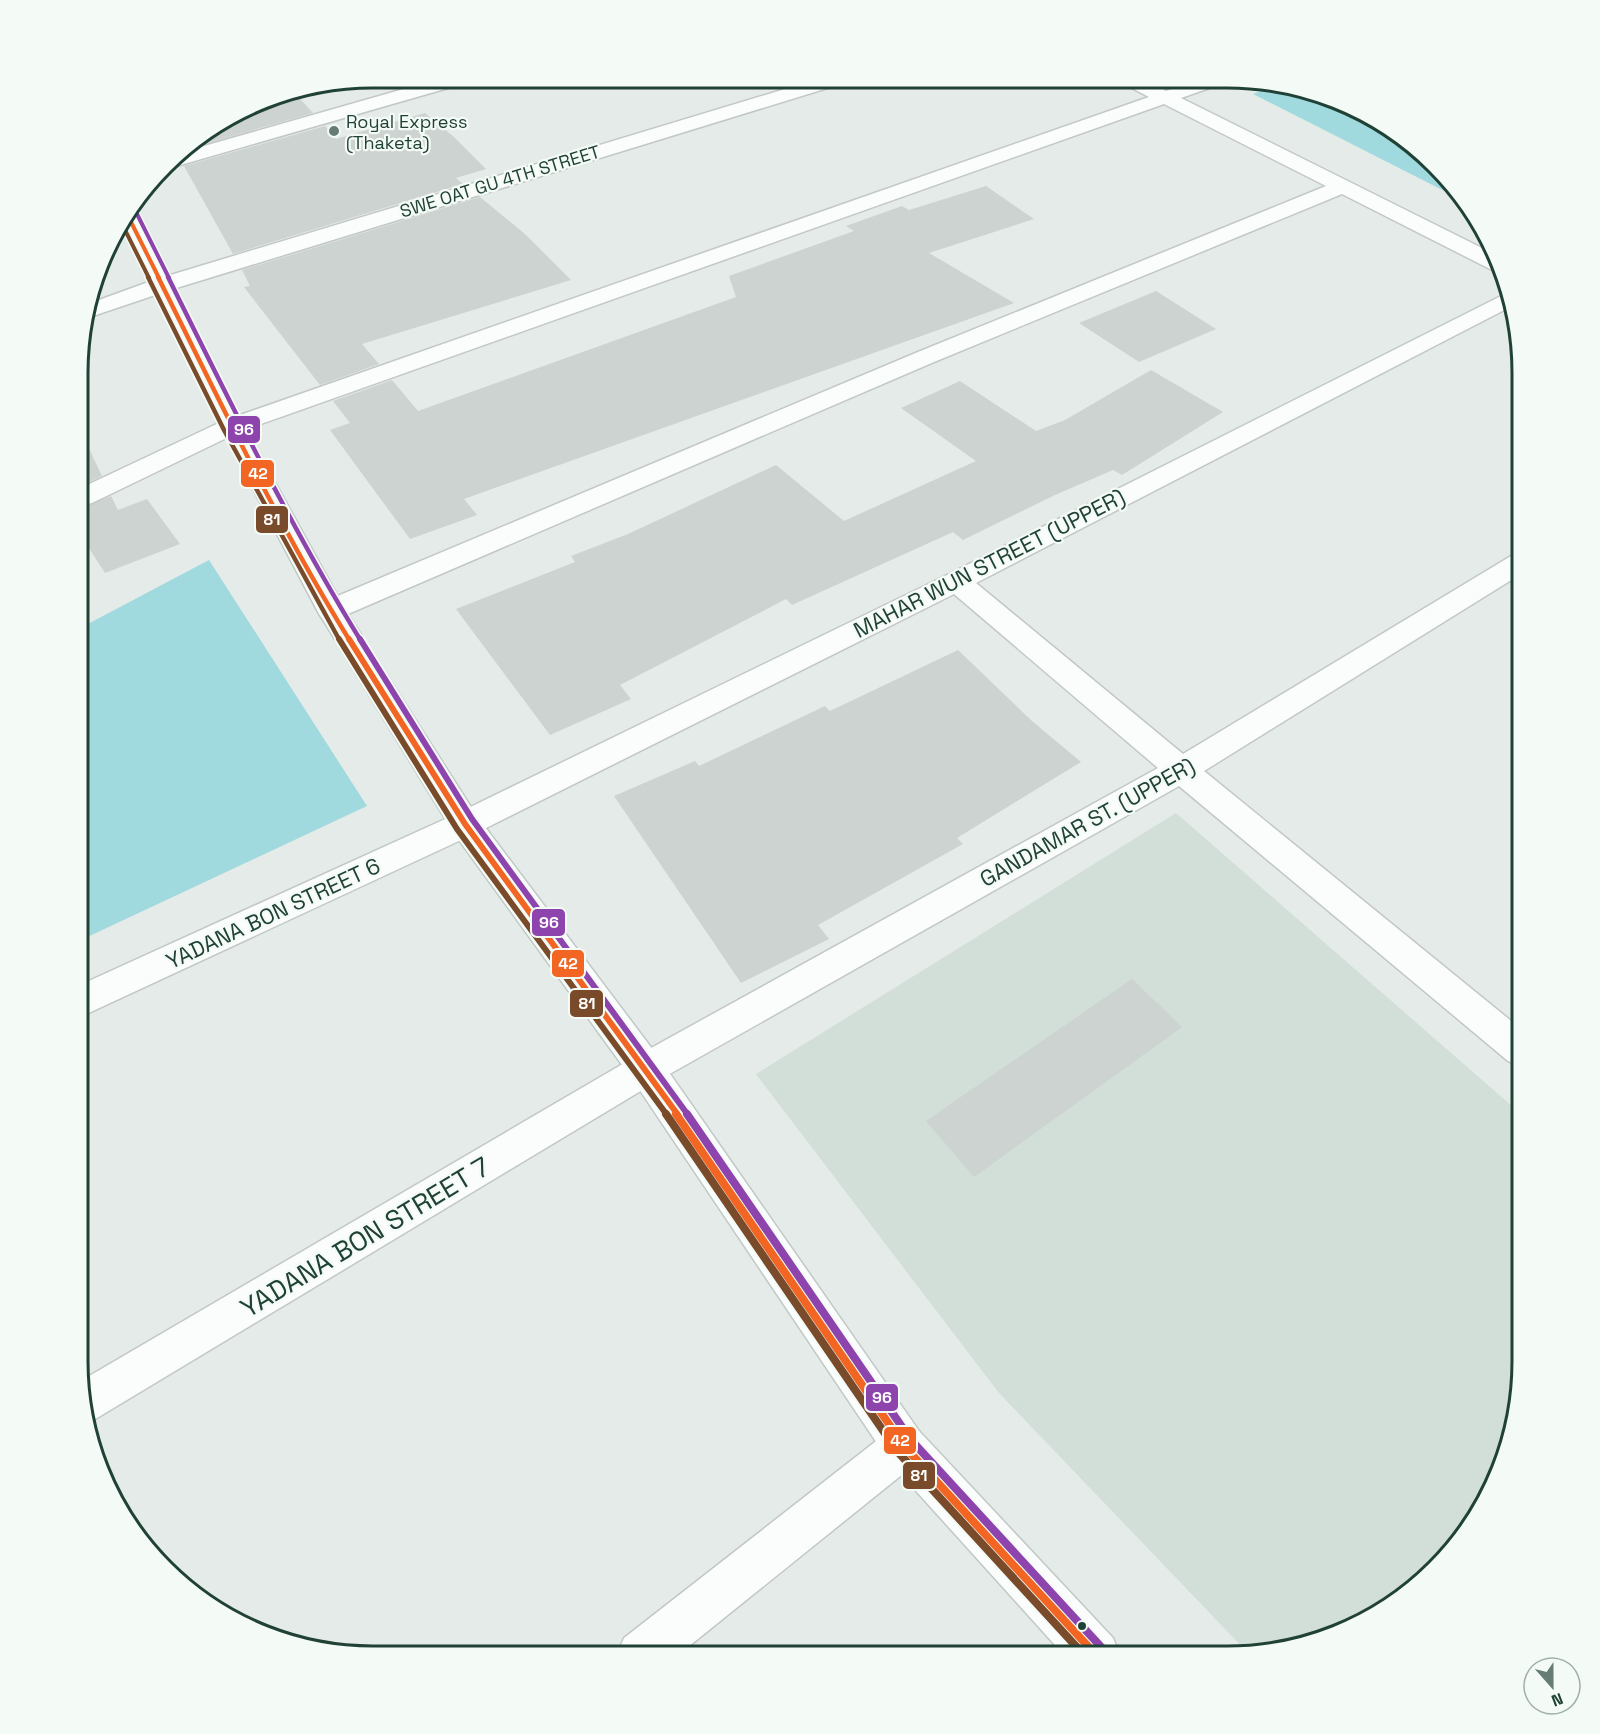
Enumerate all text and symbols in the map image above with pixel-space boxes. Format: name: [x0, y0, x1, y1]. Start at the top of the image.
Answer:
place label: Royal Express (Thaketa): [346, 110, 467, 154]
marker: Royal Express (Thaketa): [327, 124, 341, 138]
street label: SWE OAT GU 4TH STREET: [397, 139, 603, 222]
line badge: 96: [227, 415, 261, 444]
text: 96: [234, 419, 254, 440]
line badge: 42: [240, 459, 275, 488]
text: 42: [248, 463, 268, 484]
street label: MAHAR WUN STREET (UPPER): [849, 482, 1129, 644]
line badge: 81: [255, 505, 289, 534]
text: 81: [264, 509, 280, 530]
street label: GANDAMAR ST. (UPPER): [975, 751, 1199, 893]
street label: YADANA BON STREET 6: [161, 851, 385, 975]
line badge: 96: [531, 908, 566, 937]
text: 96: [539, 912, 559, 933]
line badge: 42: [551, 949, 585, 978]
text: 42: [558, 953, 578, 974]
line badge: 81: [569, 989, 604, 1018]
text: 81: [579, 993, 595, 1014]
street label: YADANA BON STREET 7: [234, 1149, 496, 1325]
line badge: 96: [865, 1383, 899, 1412]
text: 96: [872, 1387, 892, 1408]
line badge: 42: [883, 1426, 917, 1455]
text: 42: [890, 1430, 910, 1451]
line badge: 81: [902, 1461, 936, 1490]
text: 81: [911, 1465, 927, 1486]
unlabelled marker: [1076, 1620, 1088, 1632]
north arrow: [1522, 1656, 1582, 1716]
text: N: [1548, 1688, 1566, 1711]

